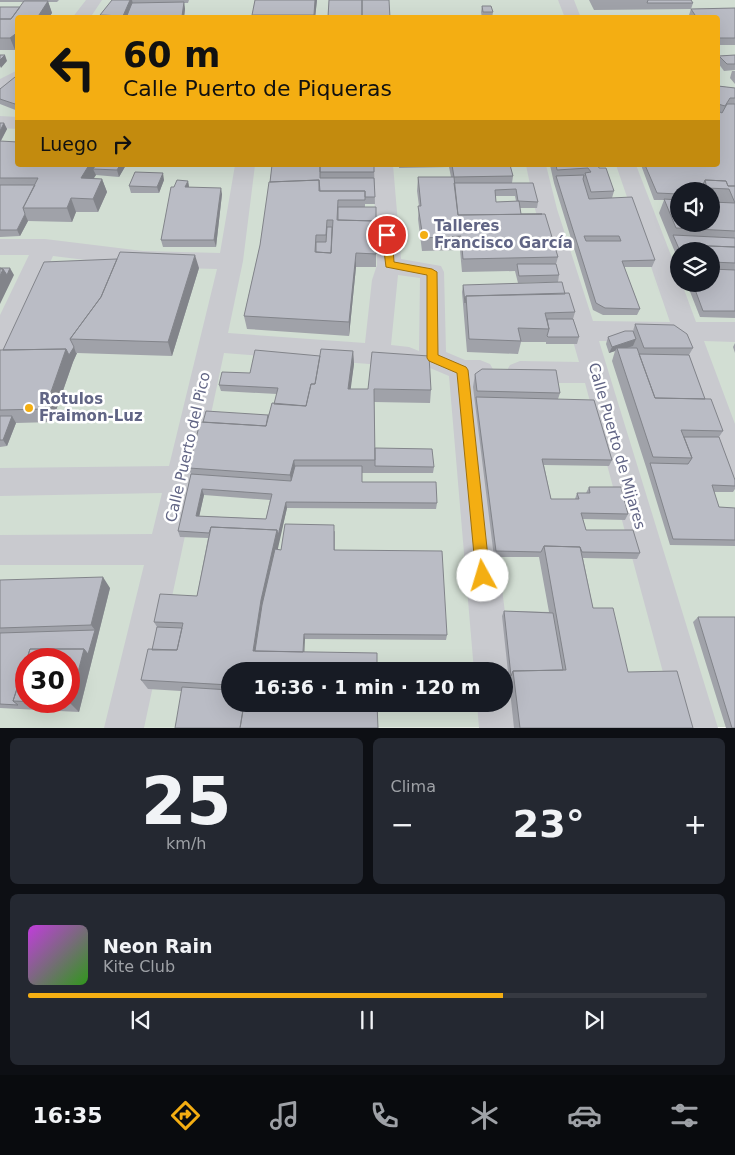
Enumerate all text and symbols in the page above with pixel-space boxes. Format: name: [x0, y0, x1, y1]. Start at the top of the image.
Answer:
icon: left: [40, 35, 105, 100]
text: 60 m: [123, 35, 220, 75]
text: Calle Puerto de Piqueras: [123, 76, 392, 101]
icon: right: [108, 130, 136, 158]
text: Luego: [40, 133, 98, 155]
map controls: [670, 182, 720, 292]
button: sound: [670, 182, 720, 232]
pin: [366, 214, 408, 256]
place label: Talleres Francisco García: [434, 217, 573, 252]
icon: arrive: [373, 221, 401, 249]
marker: Talleres Francisco García: [418, 229, 430, 241]
button: layers: [670, 242, 720, 292]
street label: Calle Puerto de Mijares: [585, 361, 649, 532]
street label: Calle Puerto del Pico: [162, 370, 214, 524]
place label: Rotulos Fraimon-Luz: [39, 390, 143, 425]
marker: Rotulos Fraimon-Luz: [23, 402, 35, 414]
position arrow: [456, 549, 508, 601]
speed limit sign: 30: [15, 648, 80, 713]
text: 16:36 · 1 min · 120 m: [253, 676, 481, 698]
text: 25: [141, 764, 231, 839]
text: Clima: [391, 777, 436, 796]
text: 23°: [513, 802, 585, 846]
text: −: [391, 808, 414, 841]
text: +: [684, 808, 707, 841]
text: km/h: [166, 834, 206, 853]
text: Neon Rain: [103, 935, 212, 957]
text: Kite Club: [103, 957, 175, 976]
icon: previous: [127, 1006, 155, 1034]
icon: pause: [353, 1006, 381, 1034]
icon: next: [580, 1006, 608, 1034]
icon: directions: [168, 1098, 203, 1133]
icon: music: [267, 1098, 302, 1133]
icon: phone: [367, 1098, 402, 1133]
icon: climate: [467, 1098, 502, 1133]
icon: car: [567, 1098, 602, 1133]
icon: filters: [667, 1098, 702, 1133]
text: 16:35: [32, 1103, 103, 1128]

